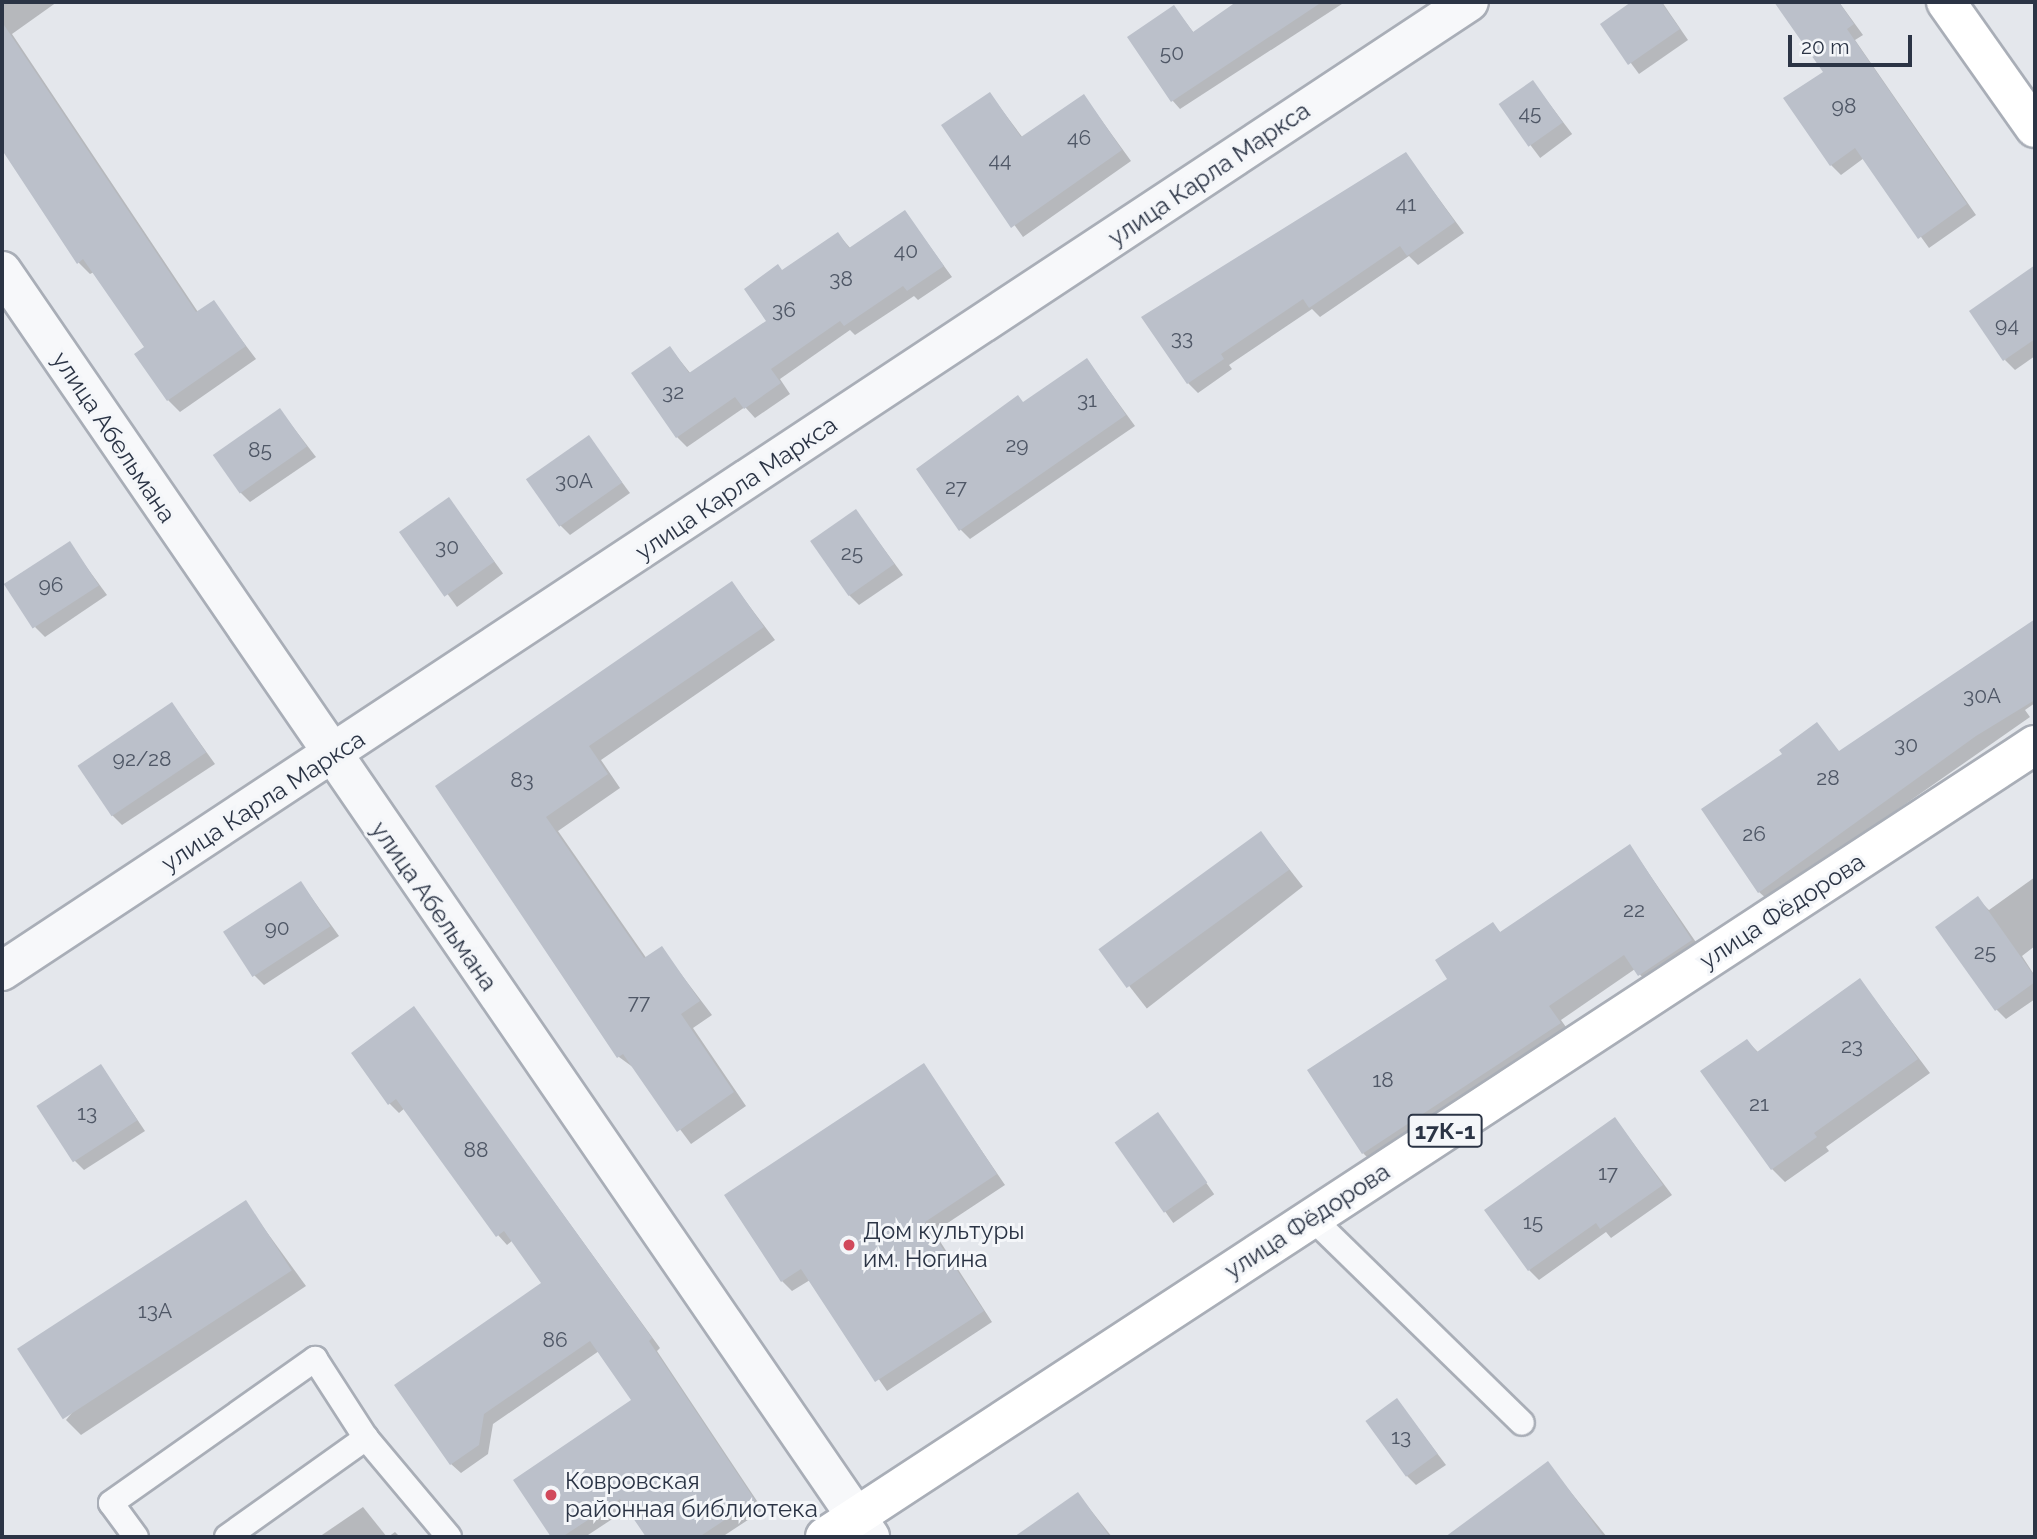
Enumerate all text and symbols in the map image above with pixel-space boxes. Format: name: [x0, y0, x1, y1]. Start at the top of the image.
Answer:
scale bar: [1792, 21, 1916, 65]
text: 20 m: [1801, 34, 1849, 59]
house number: 50: [1160, 40, 1184, 66]
house number: 98: [1832, 93, 1856, 119]
street label: улица Карла Маркса: [1103, 96, 1315, 252]
house number: 45: [1519, 100, 1541, 126]
house number: 46: [1067, 125, 1091, 151]
house number: 44: [989, 147, 1011, 173]
house number: 41: [1396, 191, 1416, 217]
house number: 40: [894, 238, 918, 264]
house number: 38: [829, 266, 853, 292]
house number: 36: [772, 297, 796, 323]
house number: 94: [1995, 312, 2019, 338]
house number: 33: [1171, 325, 1193, 351]
street label: улица Абельмана: [46, 346, 182, 528]
house number: 32: [662, 379, 684, 405]
house number: 31: [1077, 387, 1097, 413]
street label: улица Карла Маркса: [630, 410, 842, 566]
house number: 29: [1005, 432, 1029, 458]
house number: 85: [248, 437, 272, 463]
house number: 30А: [555, 468, 593, 494]
house number: 27: [945, 474, 967, 500]
house number: 30: [435, 534, 459, 560]
house number: 25: [841, 540, 863, 566]
house number: 96: [39, 572, 63, 598]
house number: 30А: [1963, 683, 2001, 709]
street label: улица Карла Маркса: [156, 724, 370, 878]
house number: 30: [1894, 732, 1918, 758]
house number: 92/28: [113, 746, 171, 772]
house number: 28: [1816, 765, 1840, 791]
house number: 83: [510, 767, 534, 793]
street label: улица Абельмана: [365, 815, 503, 997]
house number: 26: [1742, 821, 1766, 847]
street label: улица Фёдорова: [1694, 847, 1870, 975]
house number: 22: [1623, 897, 1645, 923]
house number: 90: [264, 915, 290, 941]
house number: 25: [1974, 939, 1996, 965]
house number: 77: [628, 989, 650, 1015]
house number: 23: [1841, 1033, 1863, 1059]
house number: 18: [1372, 1067, 1394, 1093]
house number: 21: [1749, 1091, 1769, 1117]
house number: 13: [77, 1100, 97, 1126]
road number: 17К-1: [1406, 1112, 1484, 1150]
house number: 88: [464, 1137, 488, 1163]
street label: улица Фёдорова: [1219, 1157, 1395, 1285]
house number: 17: [1598, 1160, 1618, 1186]
house number: 15: [1523, 1209, 1543, 1235]
place label: Дом культуры им. Ногина: [863, 1217, 1025, 1273]
marker: Дом культуры им. Ногина: [841, 1237, 857, 1253]
house number: 13А: [138, 1298, 172, 1324]
house number: 86: [542, 1327, 568, 1353]
house number: 13: [1391, 1424, 1411, 1450]
place label: Ковровская районная библиотека: [565, 1467, 818, 1523]
marker: Ковровская районная библиотека: [543, 1487, 559, 1503]

